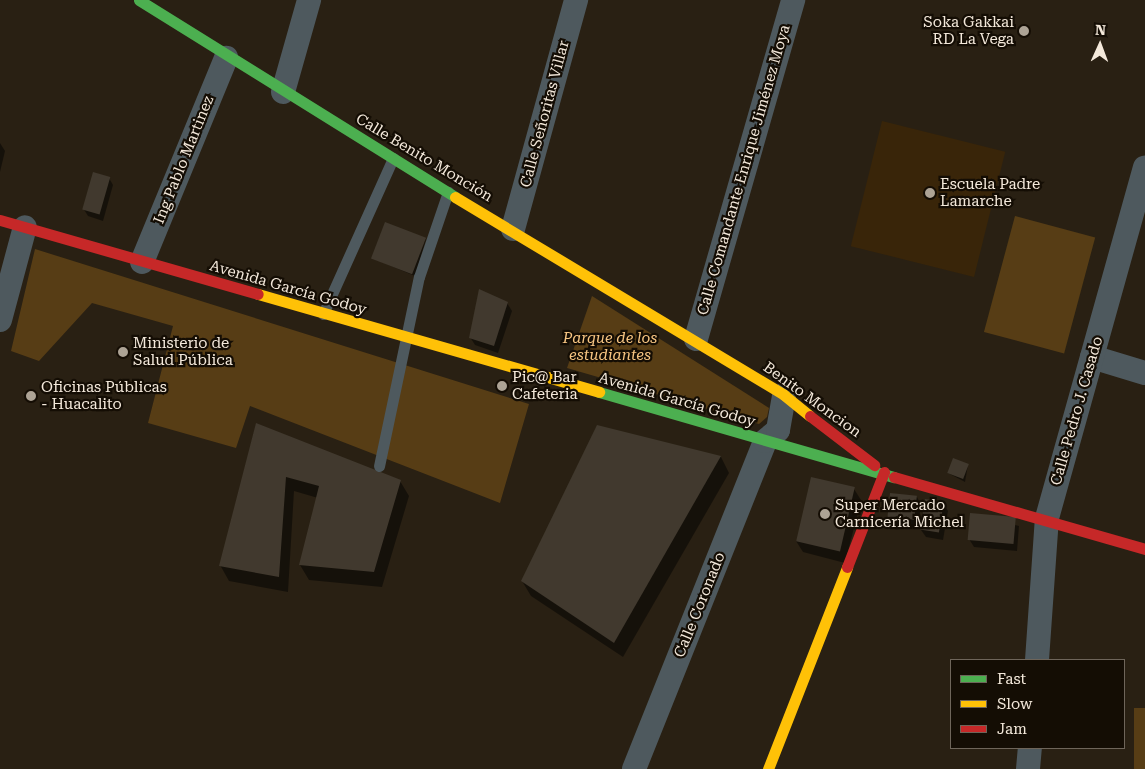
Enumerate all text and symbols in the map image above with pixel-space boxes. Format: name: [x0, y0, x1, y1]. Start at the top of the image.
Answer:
place label: Soka Gakkai RD La Vega: [923, 13, 1014, 48]
north arrow: [1075, 20, 1125, 70]
text: N: [1095, 22, 1106, 38]
street label: Calle Comandante Enrique Jiménez Moya: [694, 23, 794, 317]
marker: Soka Gakkai RD La Vega: [1018, 25, 1030, 37]
street label: Calle Señoritas Villar: [517, 39, 573, 189]
street label: Ing Pablo Martinez: [150, 93, 218, 227]
street label: Calle Benito Monción: [352, 110, 496, 206]
place label: Escuela Padre Lamarche: [940, 175, 1040, 210]
marker: Escuela Padre Lamarche: [924, 187, 936, 199]
street label: Avenida García Godoy: [207, 257, 369, 319]
park label: Parque de los estudiantes: [563, 329, 657, 364]
place label: Ministerio de Salud Pública: [133, 334, 233, 369]
street label: Calle Pedro J. Casado: [1047, 334, 1107, 488]
marker: Ministerio de Salud Pública: [117, 346, 129, 358]
street label: Benito Moncion: [760, 359, 864, 441]
place label: Pic@ Bar Cafeteria: [512, 368, 578, 403]
street label: Avenida García Godoy: [596, 369, 758, 431]
place label: Oficinas Públicas - Huacalito: [41, 378, 167, 413]
marker: Pic@ Bar Cafeteria: [496, 380, 508, 392]
marker: Oficinas Públicas - Huacalito: [25, 390, 37, 402]
place label: Super Mercado Carnicería Michel: [835, 496, 964, 531]
marker: Super Mercado Carnicería Michel: [819, 508, 831, 520]
street label: Calle Coronado: [671, 550, 729, 660]
legend: [950, 659, 1125, 749]
text: Fast: [997, 670, 1026, 688]
text: Slow: [997, 695, 1032, 713]
text: Jam: [997, 720, 1027, 738]

